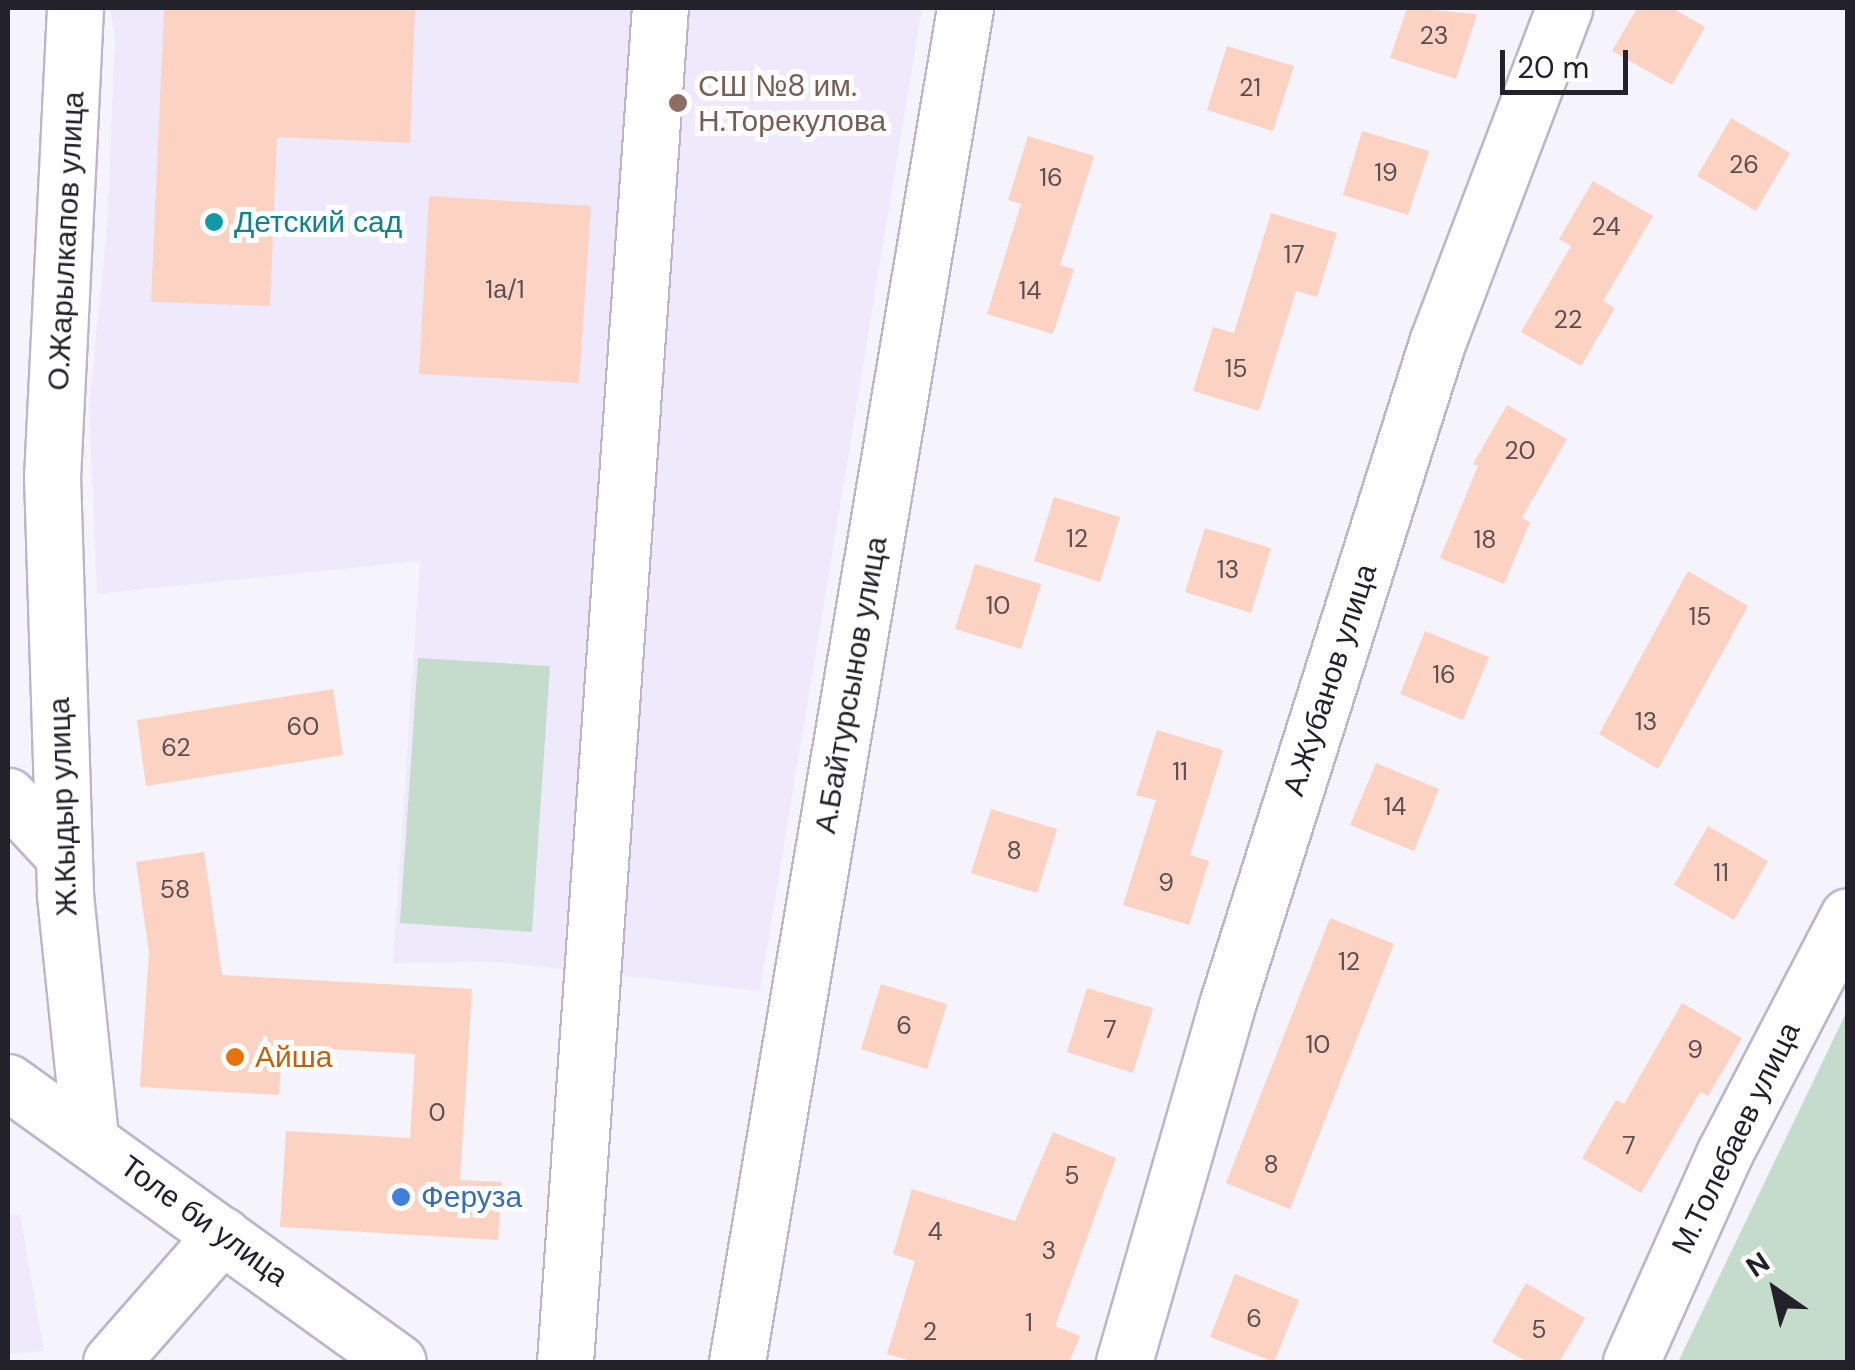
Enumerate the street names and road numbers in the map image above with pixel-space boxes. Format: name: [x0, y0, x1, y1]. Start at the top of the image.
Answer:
street label: О.Жарылкапов улица: [40, 90, 92, 392]
street label: А.Байтурсынов улица: [807, 534, 895, 836]
street label: А.Жубанов улица: [1276, 560, 1384, 800]
street label: Ж.Кыдыр улица: [41, 697, 85, 917]
street label: М.Толебаев улица: [1664, 1016, 1808, 1260]
street label: Толе би улица: [113, 1148, 295, 1294]

